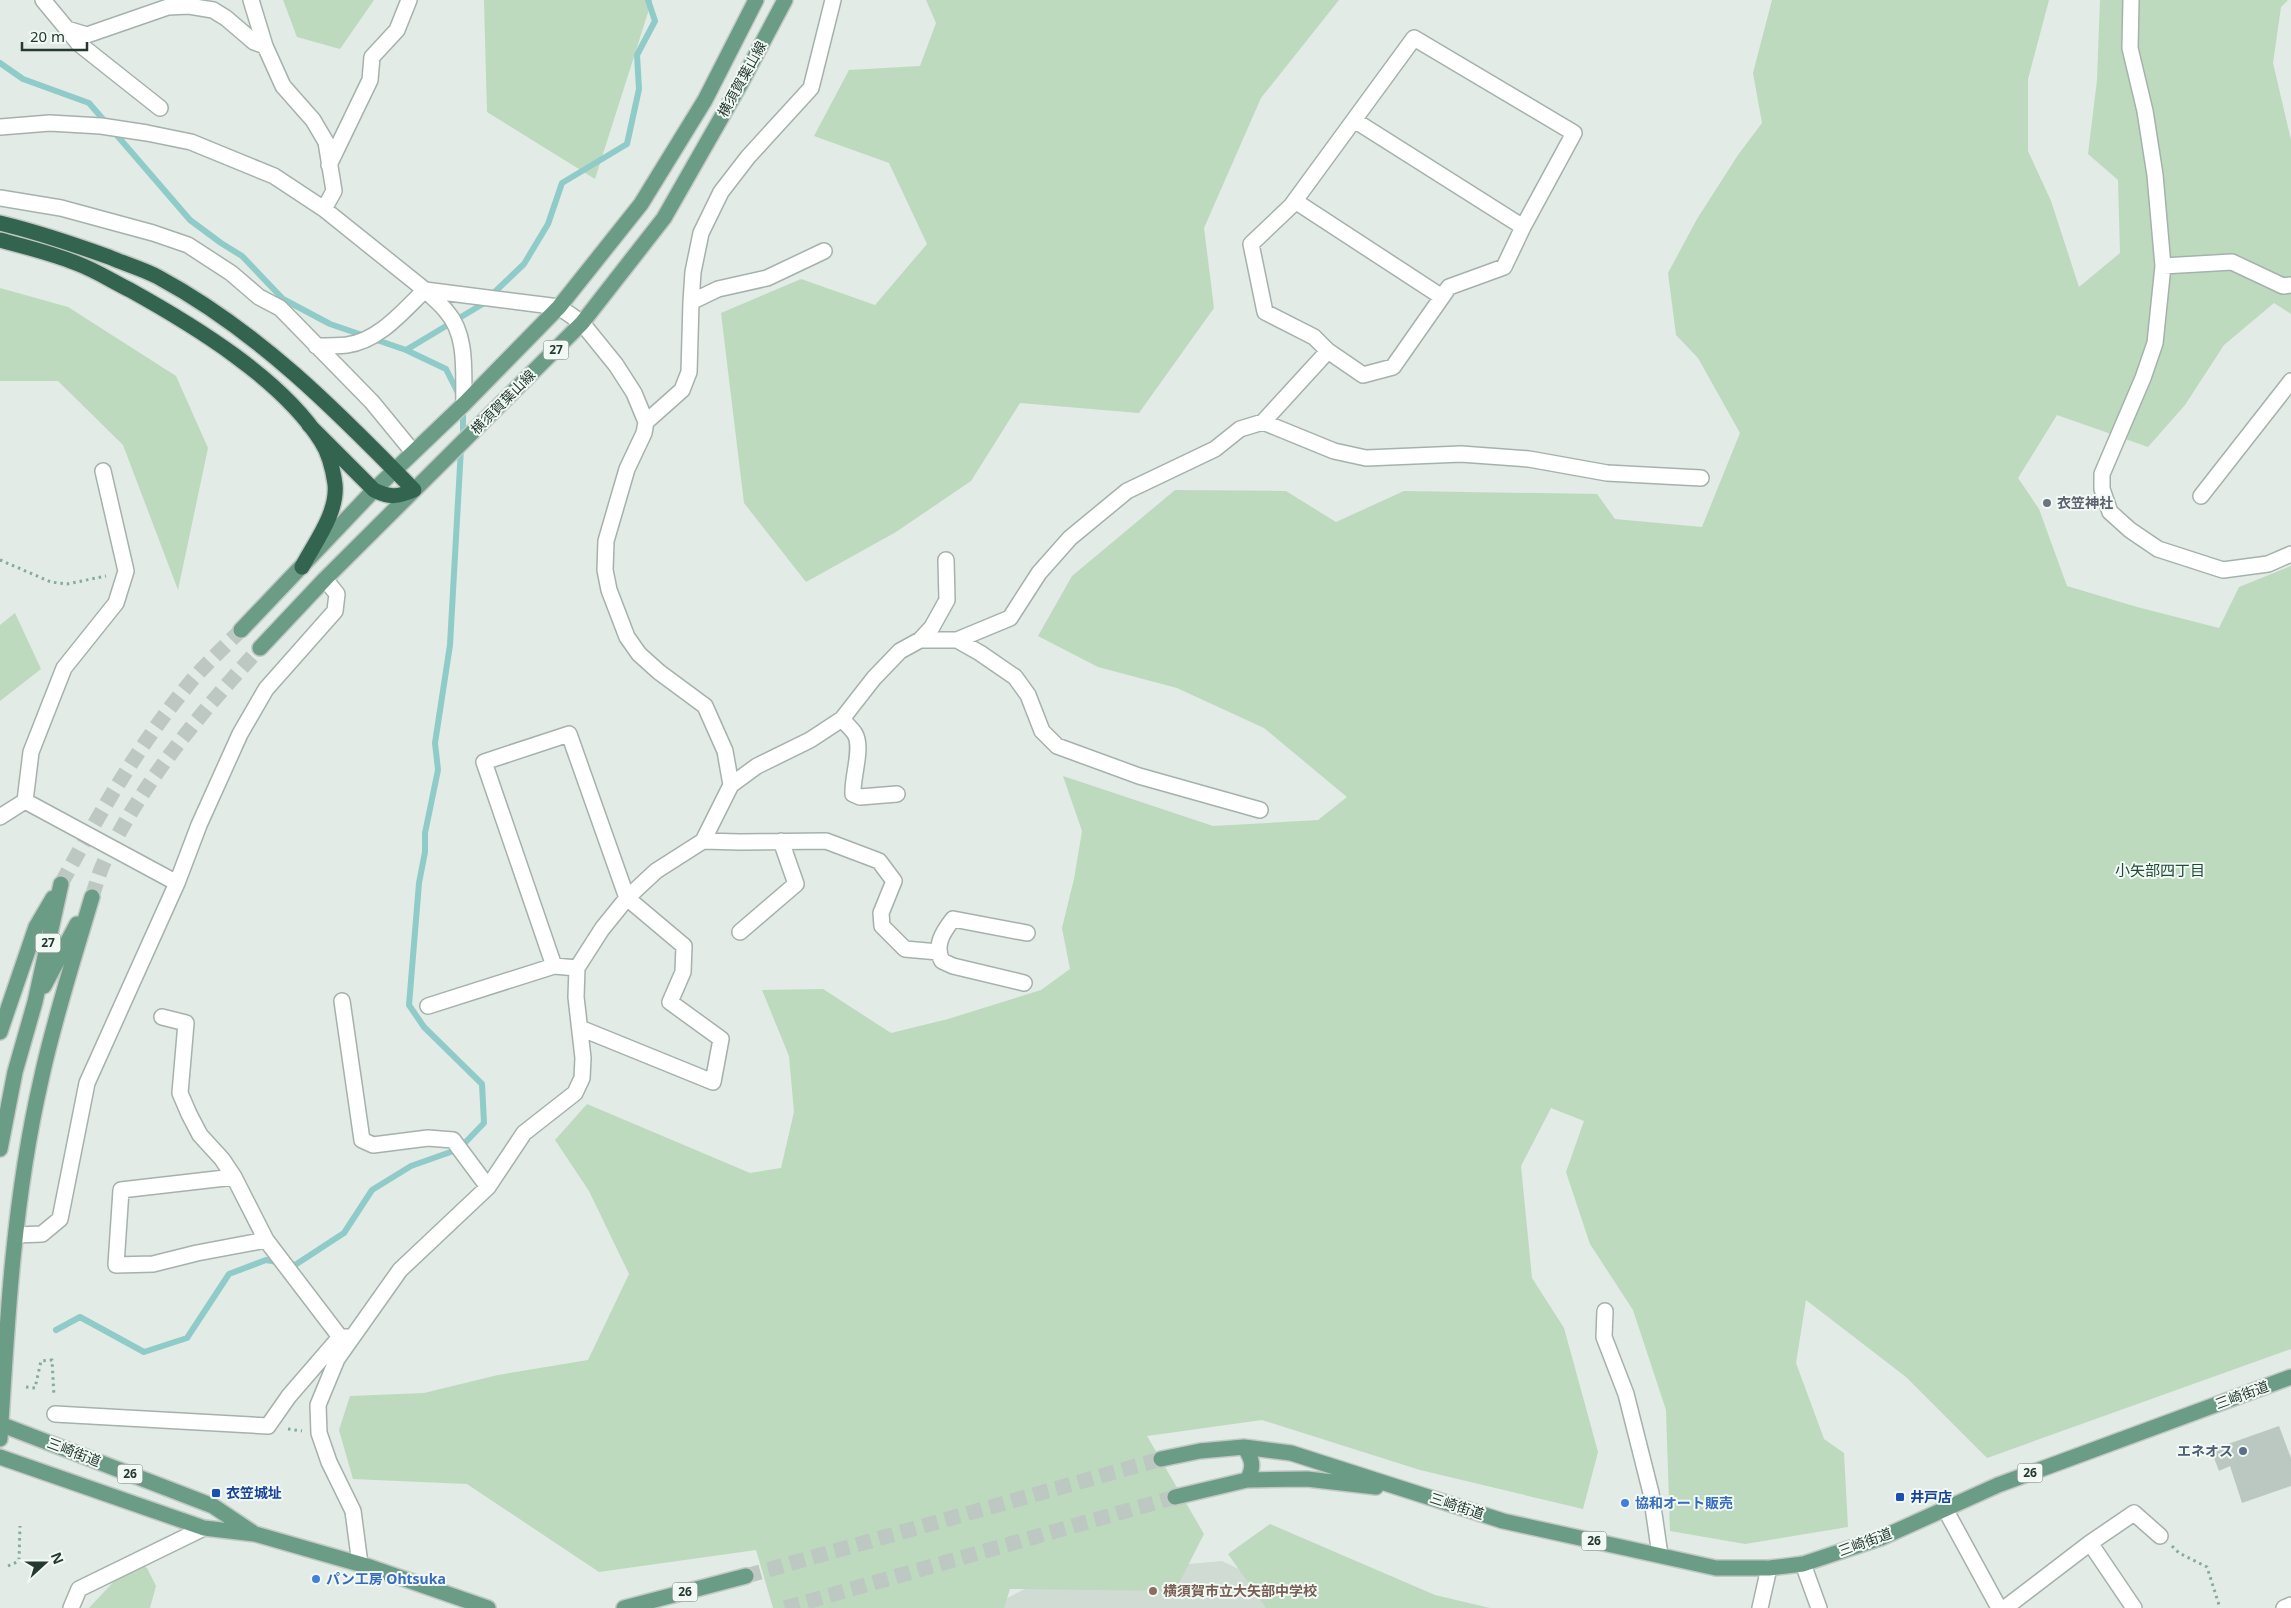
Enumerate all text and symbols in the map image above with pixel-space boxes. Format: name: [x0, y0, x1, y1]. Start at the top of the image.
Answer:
scale bar: [22, 20, 88, 52]
text: 20 m: [30, 26, 65, 46]
street label: 横須賀葉山線: [713, 37, 770, 120]
road number: 27: [544, 340, 568, 360]
street label: 横須賀葉山線: [466, 365, 539, 438]
place label: 衣笠神社: [2057, 493, 2113, 512]
marker: 衣笠神社: [2041, 497, 2053, 509]
district label: 小矢部四丁目: [2115, 860, 2205, 880]
road number: 27: [36, 934, 60, 952]
street label: 三崎街道: [2212, 1376, 2271, 1413]
street label: 三崎街道: [45, 1433, 104, 1470]
place label: エネオス: [2177, 1441, 2233, 1460]
marker: エネオス: [2237, 1445, 2249, 1457]
road number: 26: [2018, 1464, 2042, 1482]
road number: 26: [118, 1465, 142, 1484]
place label: 衣笠城址: [226, 1483, 282, 1502]
marker: 衣笠城址: [210, 1487, 222, 1499]
place label: 井戸店: [1910, 1487, 1952, 1506]
street label: 三崎街道: [1428, 1488, 1487, 1523]
marker: 井戸店: [1894, 1491, 1906, 1503]
place label: 協和オート販売: [1635, 1493, 1733, 1512]
marker: 協和オート販売: [1619, 1497, 1631, 1509]
street label: 三崎街道: [1835, 1523, 1894, 1560]
road number: 26: [1582, 1532, 1606, 1550]
north arrow: [20, 1538, 70, 1588]
text: N: [47, 1549, 69, 1567]
place label: パン工房 Ohtsuka: [326, 1569, 446, 1588]
marker: パン工房 Ohtsuka: [310, 1573, 322, 1585]
place label: 横須賀市立大矢部中学校: [1163, 1581, 1317, 1600]
road number: 26: [672, 1582, 698, 1601]
marker: 横須賀市立大矢部中学校: [1147, 1585, 1159, 1597]

